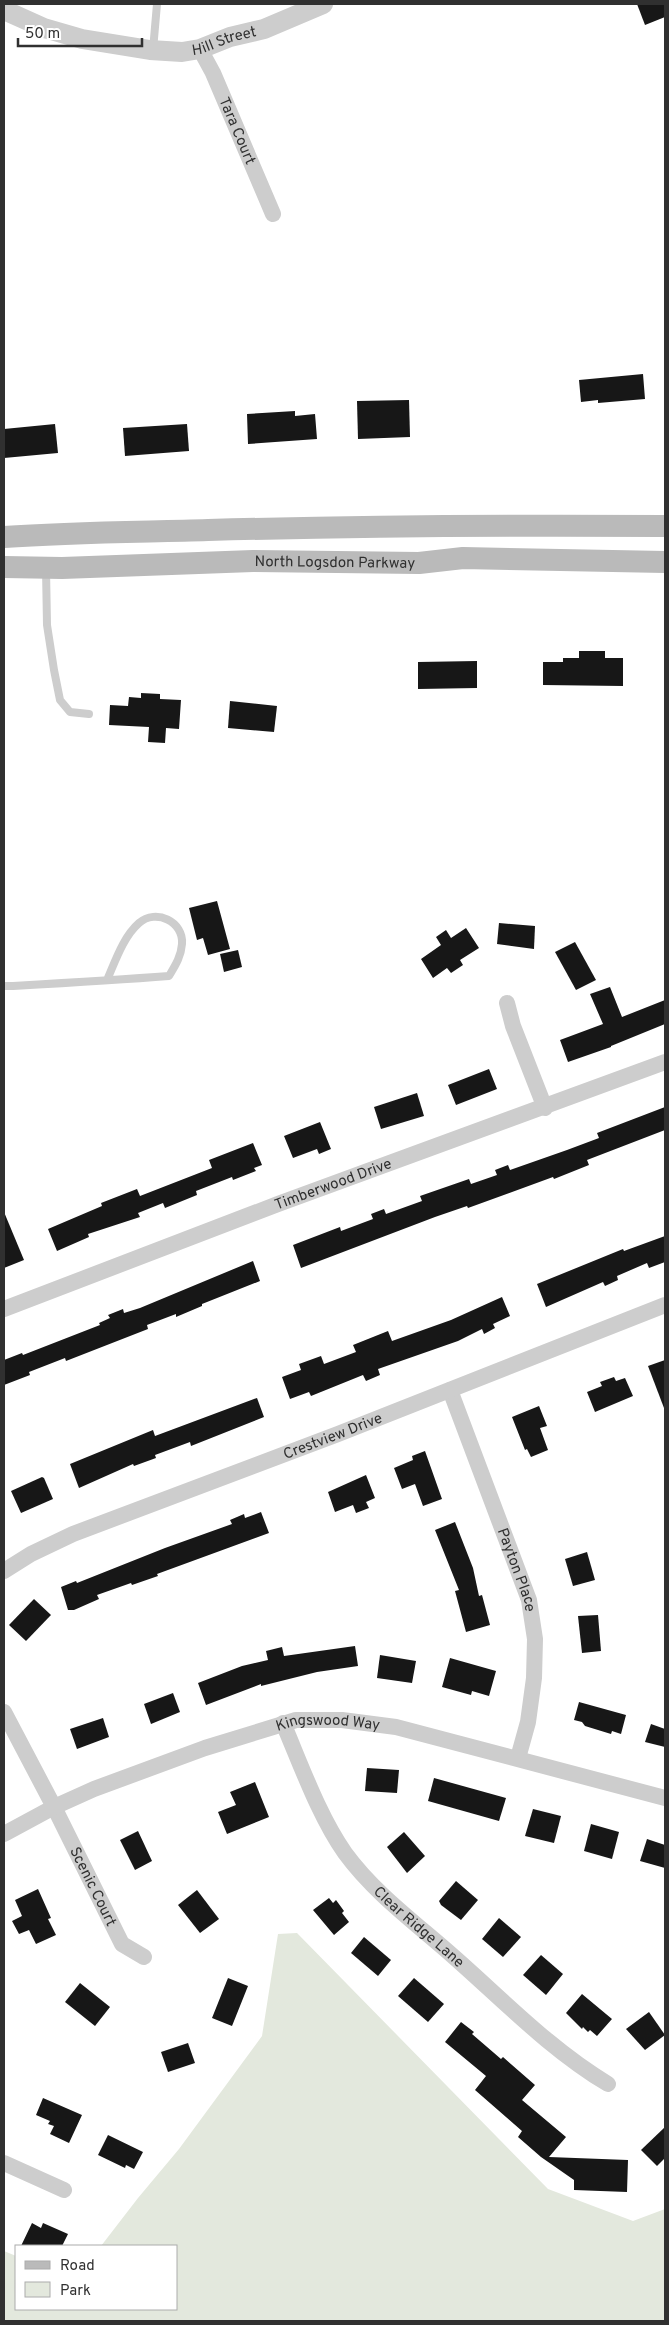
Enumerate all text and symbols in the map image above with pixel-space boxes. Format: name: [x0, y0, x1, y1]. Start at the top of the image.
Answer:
scale bar: [18, 15, 141, 47]
street label: Hill Street: [191, 23, 258, 61]
text: 50 m: [25, 25, 60, 44]
street label: Tara Court: [213, 95, 259, 168]
street label: North Logsdon Parkway: [254, 553, 415, 574]
street label: Timberwood Drive: [272, 1155, 395, 1215]
street label: Crestview Drive: [281, 1409, 385, 1465]
street label: Payton Place: [492, 1526, 539, 1613]
street label: Kingswood Way: [274, 1712, 381, 1737]
street label: Scenic Court: [64, 1844, 120, 1930]
street label: Clear Ridge Lane: [368, 1883, 468, 1972]
legend: [15, 2245, 178, 2310]
text: Road: [60, 2257, 95, 2276]
text: Park: [60, 2282, 91, 2301]

